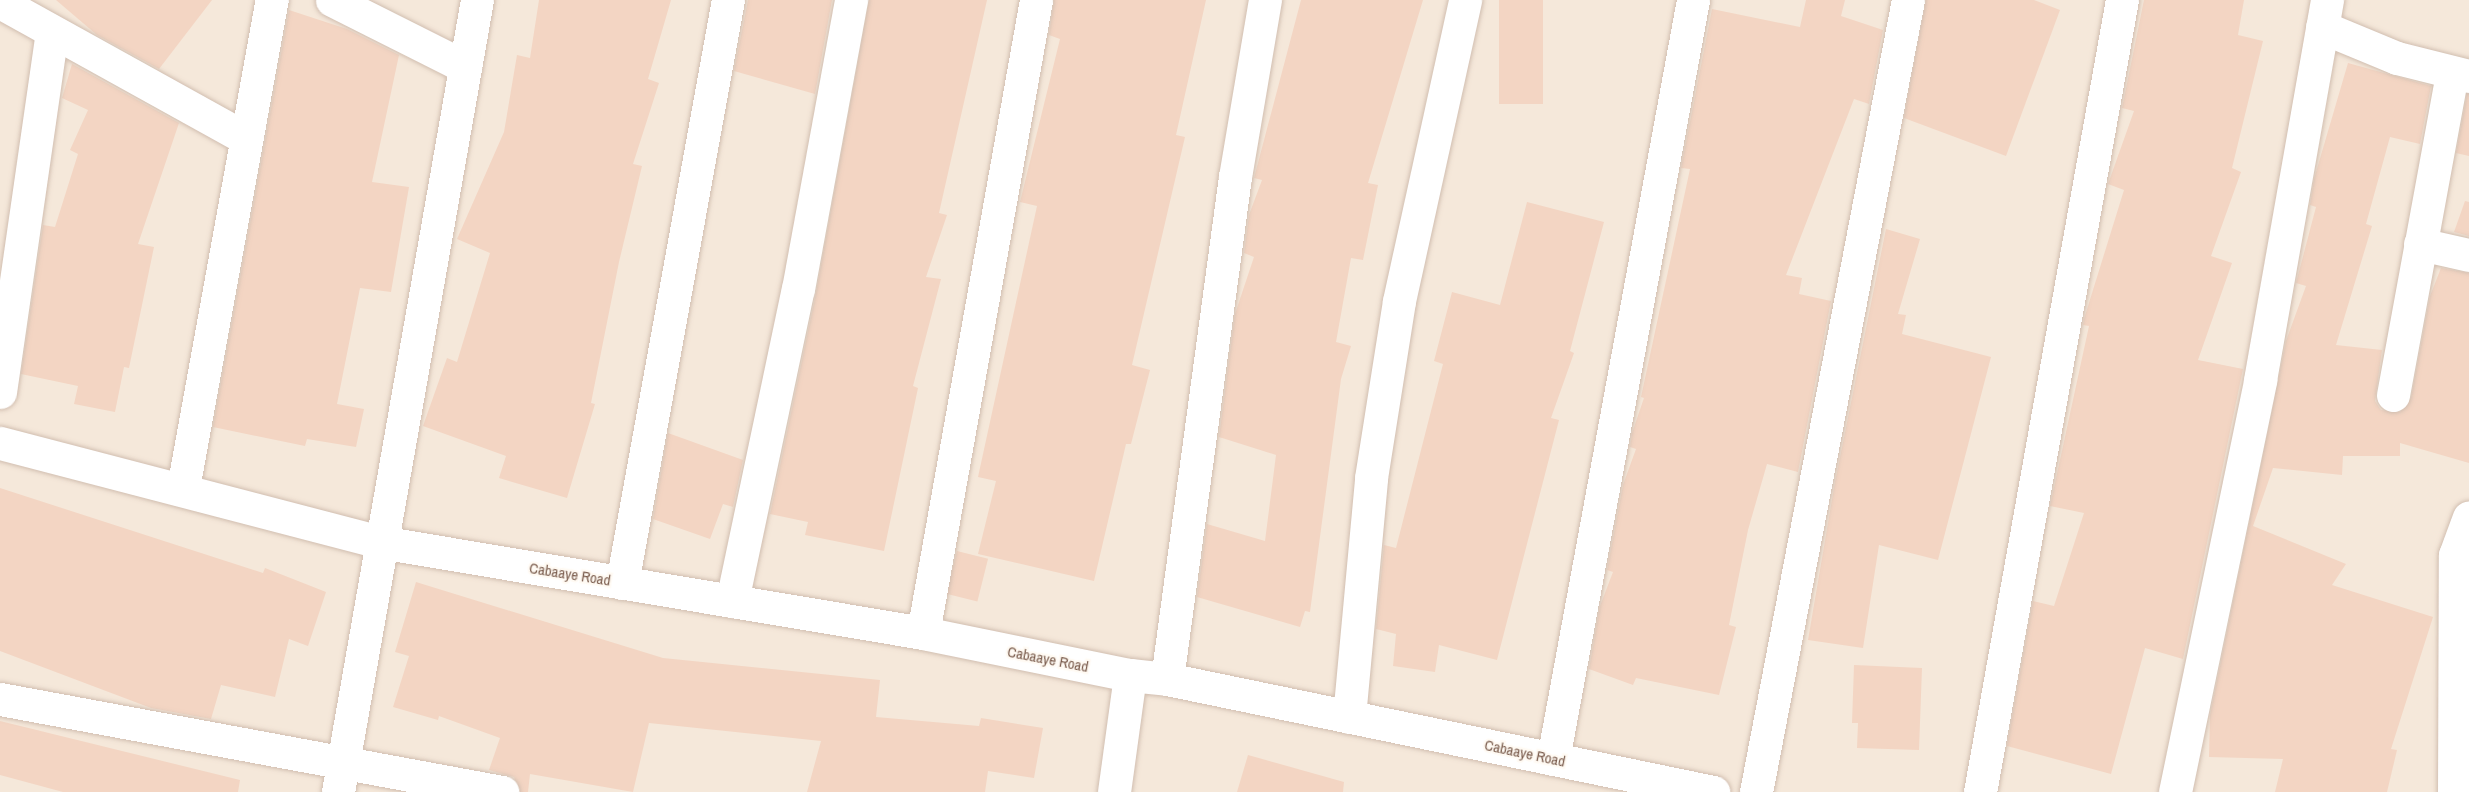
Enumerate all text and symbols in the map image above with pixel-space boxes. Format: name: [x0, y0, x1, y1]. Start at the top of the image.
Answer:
street label: Cabaaye Road: [528, 559, 612, 589]
street label: Cabaaye Road: [1006, 642, 1090, 676]
street label: Cabaaye Road: [1483, 736, 1567, 770]

